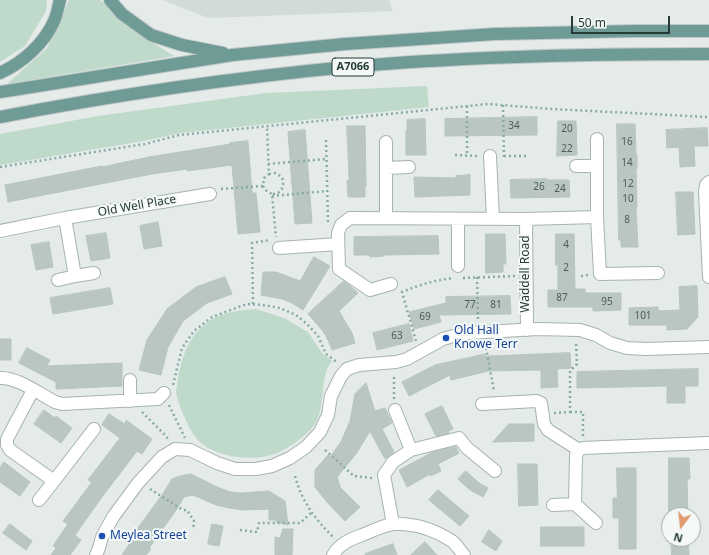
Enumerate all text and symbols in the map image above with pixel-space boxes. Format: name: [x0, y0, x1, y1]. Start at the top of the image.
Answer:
scale bar: [573, 8, 672, 34]
text: 50 m: [578, 14, 606, 31]
road number: A7066: [332, 58, 374, 76]
house number: 34: [508, 120, 520, 132]
house number: 20: [561, 123, 573, 135]
house number: 16: [621, 136, 633, 148]
house number: 22: [561, 143, 573, 155]
house number: 14: [621, 157, 633, 169]
house number: 12: [622, 178, 634, 190]
house number: 26: [533, 181, 545, 193]
house number: 24: [554, 183, 566, 195]
street label: Old Well Place: [97, 192, 177, 220]
house number: 10: [622, 193, 634, 205]
house number: 8: [624, 214, 630, 226]
street label: Waddell Road: [519, 235, 533, 313]
house number: 4: [563, 239, 569, 251]
house number: 2: [563, 262, 569, 274]
house number: 87: [556, 292, 568, 304]
house number: 95: [601, 296, 613, 308]
house number: 77: [464, 299, 476, 311]
house number: 81: [490, 299, 502, 311]
house number: 101: [634, 310, 652, 322]
house number: 69: [419, 311, 431, 323]
place label: Old Hall Knowe Terr: [454, 324, 518, 352]
house number: 63: [391, 330, 403, 342]
marker: Old Hall Knowe Terr: [441, 333, 451, 343]
north arrow: [661, 507, 701, 547]
place label: Meylea Street: [110, 529, 187, 543]
text: N: [672, 530, 684, 547]
marker: Meylea Street: [97, 531, 107, 541]

